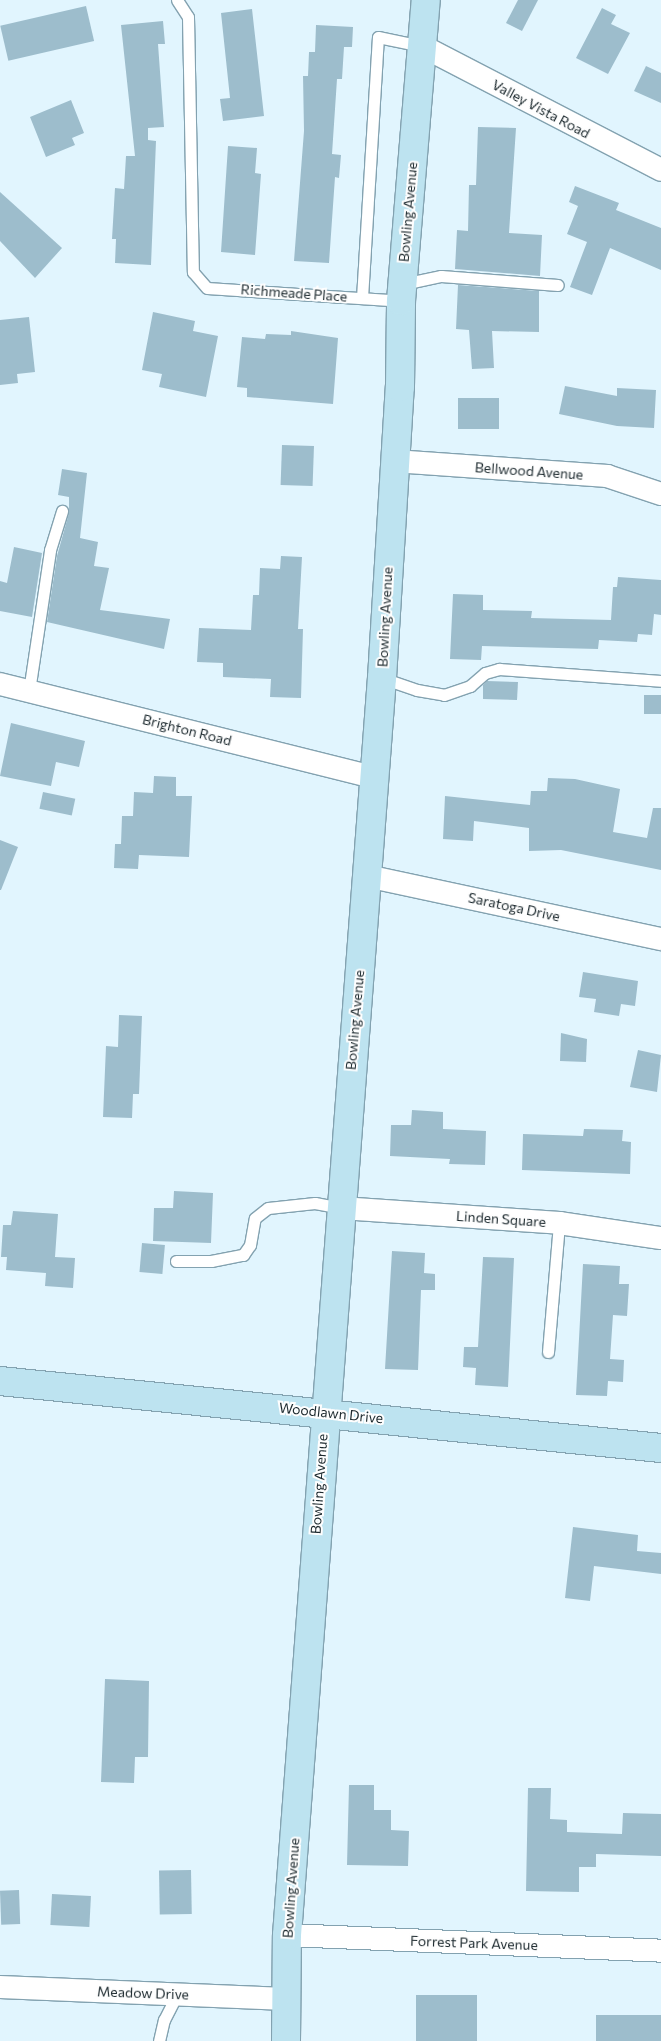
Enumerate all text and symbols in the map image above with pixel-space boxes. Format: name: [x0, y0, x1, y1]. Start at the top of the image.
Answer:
street label: Valley Vista Road: [489, 76, 593, 142]
street label: Bowling Avenue: [395, 161, 421, 263]
street label: Richmeade Place: [240, 281, 348, 305]
street label: Bellwood Avenue: [474, 459, 584, 483]
street label: Bowling Avenue: [374, 566, 396, 668]
street label: Brighton Road: [141, 711, 233, 749]
street label: Saratoga Drive: [466, 889, 562, 925]
street label: Bowling Avenue: [342, 969, 368, 1071]
street label: Linden Square: [455, 1207, 547, 1231]
street label: Woodlawn Drive: [278, 1399, 384, 1427]
street label: Bowling Avenue: [307, 1433, 331, 1535]
street label: Bowling Avenue: [279, 1837, 303, 1939]
street label: Forrest Park Avenue: [410, 1932, 538, 1954]
street label: Meadow Drive: [97, 1983, 189, 2003]

